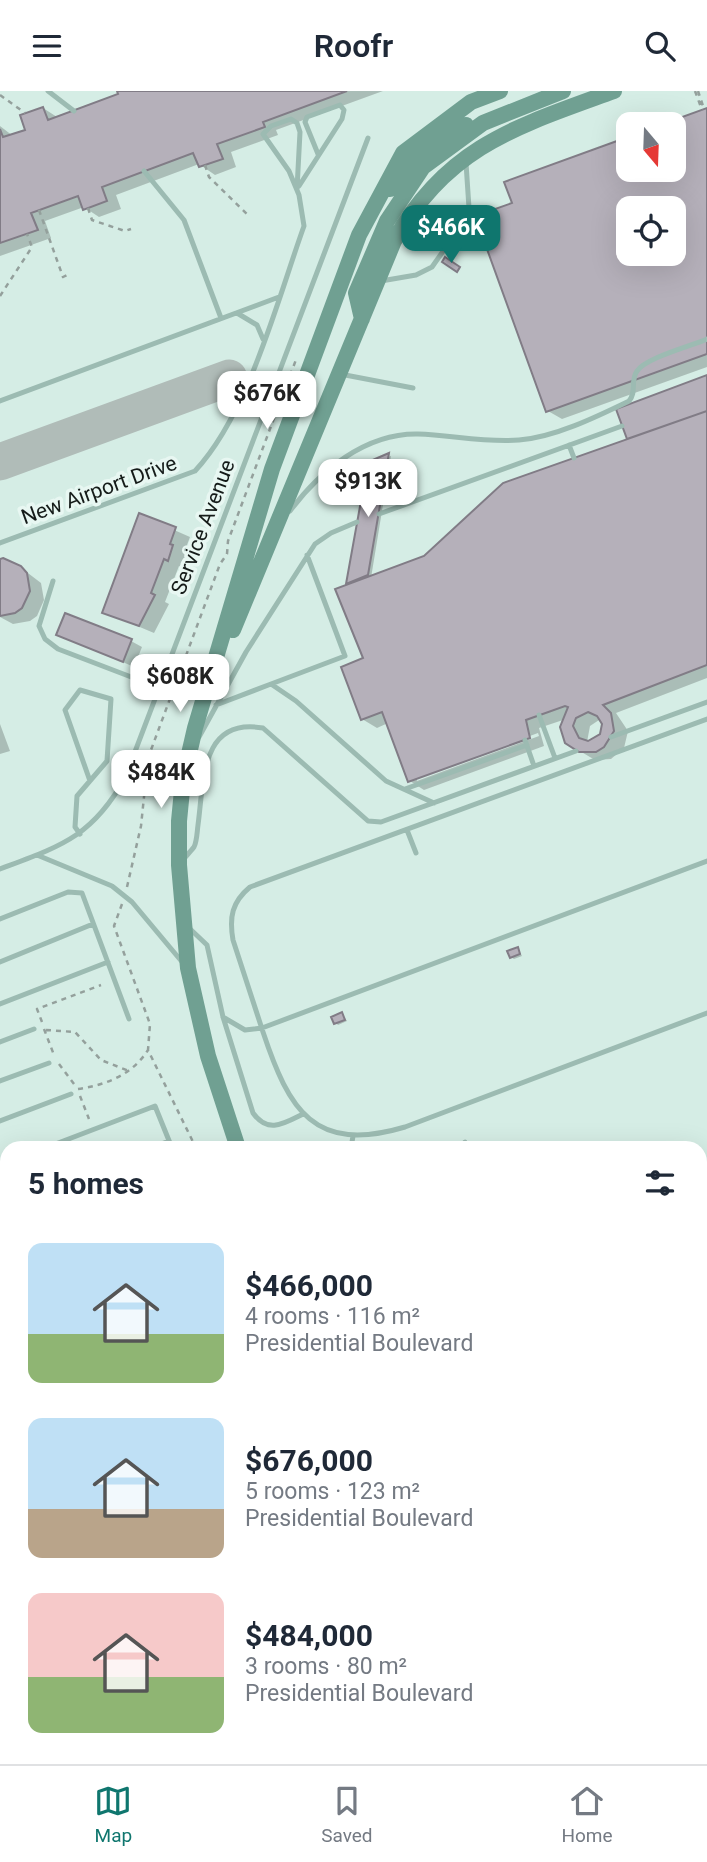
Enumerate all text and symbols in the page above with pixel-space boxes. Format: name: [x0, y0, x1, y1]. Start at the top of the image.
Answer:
icon: menu: [28, 27, 66, 65]
text: Roofr: [314, 27, 393, 65]
icon: search: [641, 27, 679, 65]
north arrow: [616, 112, 686, 182]
map controls: [616, 112, 686, 266]
button: locate: [616, 196, 686, 266]
pin: $466K: [402, 205, 500, 265]
text: $466K: [417, 214, 485, 241]
pin: $676K: [218, 371, 316, 431]
text: $676K: [233, 380, 301, 407]
street label: New Airport Drive: [18, 451, 180, 529]
street label: Service Avenue: [166, 456, 240, 598]
pin: $913K: [319, 459, 417, 519]
text: $913K: [334, 468, 402, 495]
pin: $608K: [131, 655, 229, 714]
text: $608K: [146, 663, 214, 690]
pin: $484K: [112, 751, 210, 810]
text: $484K: [127, 759, 195, 786]
icon: filters: [641, 1164, 679, 1202]
text: 5 homes: [28, 1166, 144, 1201]
text: $466,000: [245, 1268, 373, 1303]
icon: home: [84, 1271, 168, 1355]
text: 4 rooms · 116 m²: [245, 1303, 420, 1330]
text: Presidential Boulevard: [245, 1330, 473, 1357]
text: $676,000: [245, 1443, 373, 1478]
icon: home: [84, 1446, 168, 1530]
text: 5 rooms · 123 m²: [245, 1478, 420, 1505]
text: Presidential Boulevard: [245, 1505, 473, 1532]
text: $484,000: [245, 1618, 373, 1653]
icon: home: [84, 1621, 168, 1705]
text: 3 rooms · 80 m²: [245, 1653, 407, 1680]
text: Presidential Boulevard: [245, 1680, 473, 1707]
tab: Map: [94, 1782, 132, 1847]
tab: Saved: [321, 1782, 373, 1847]
tab: Home: [561, 1782, 613, 1847]

